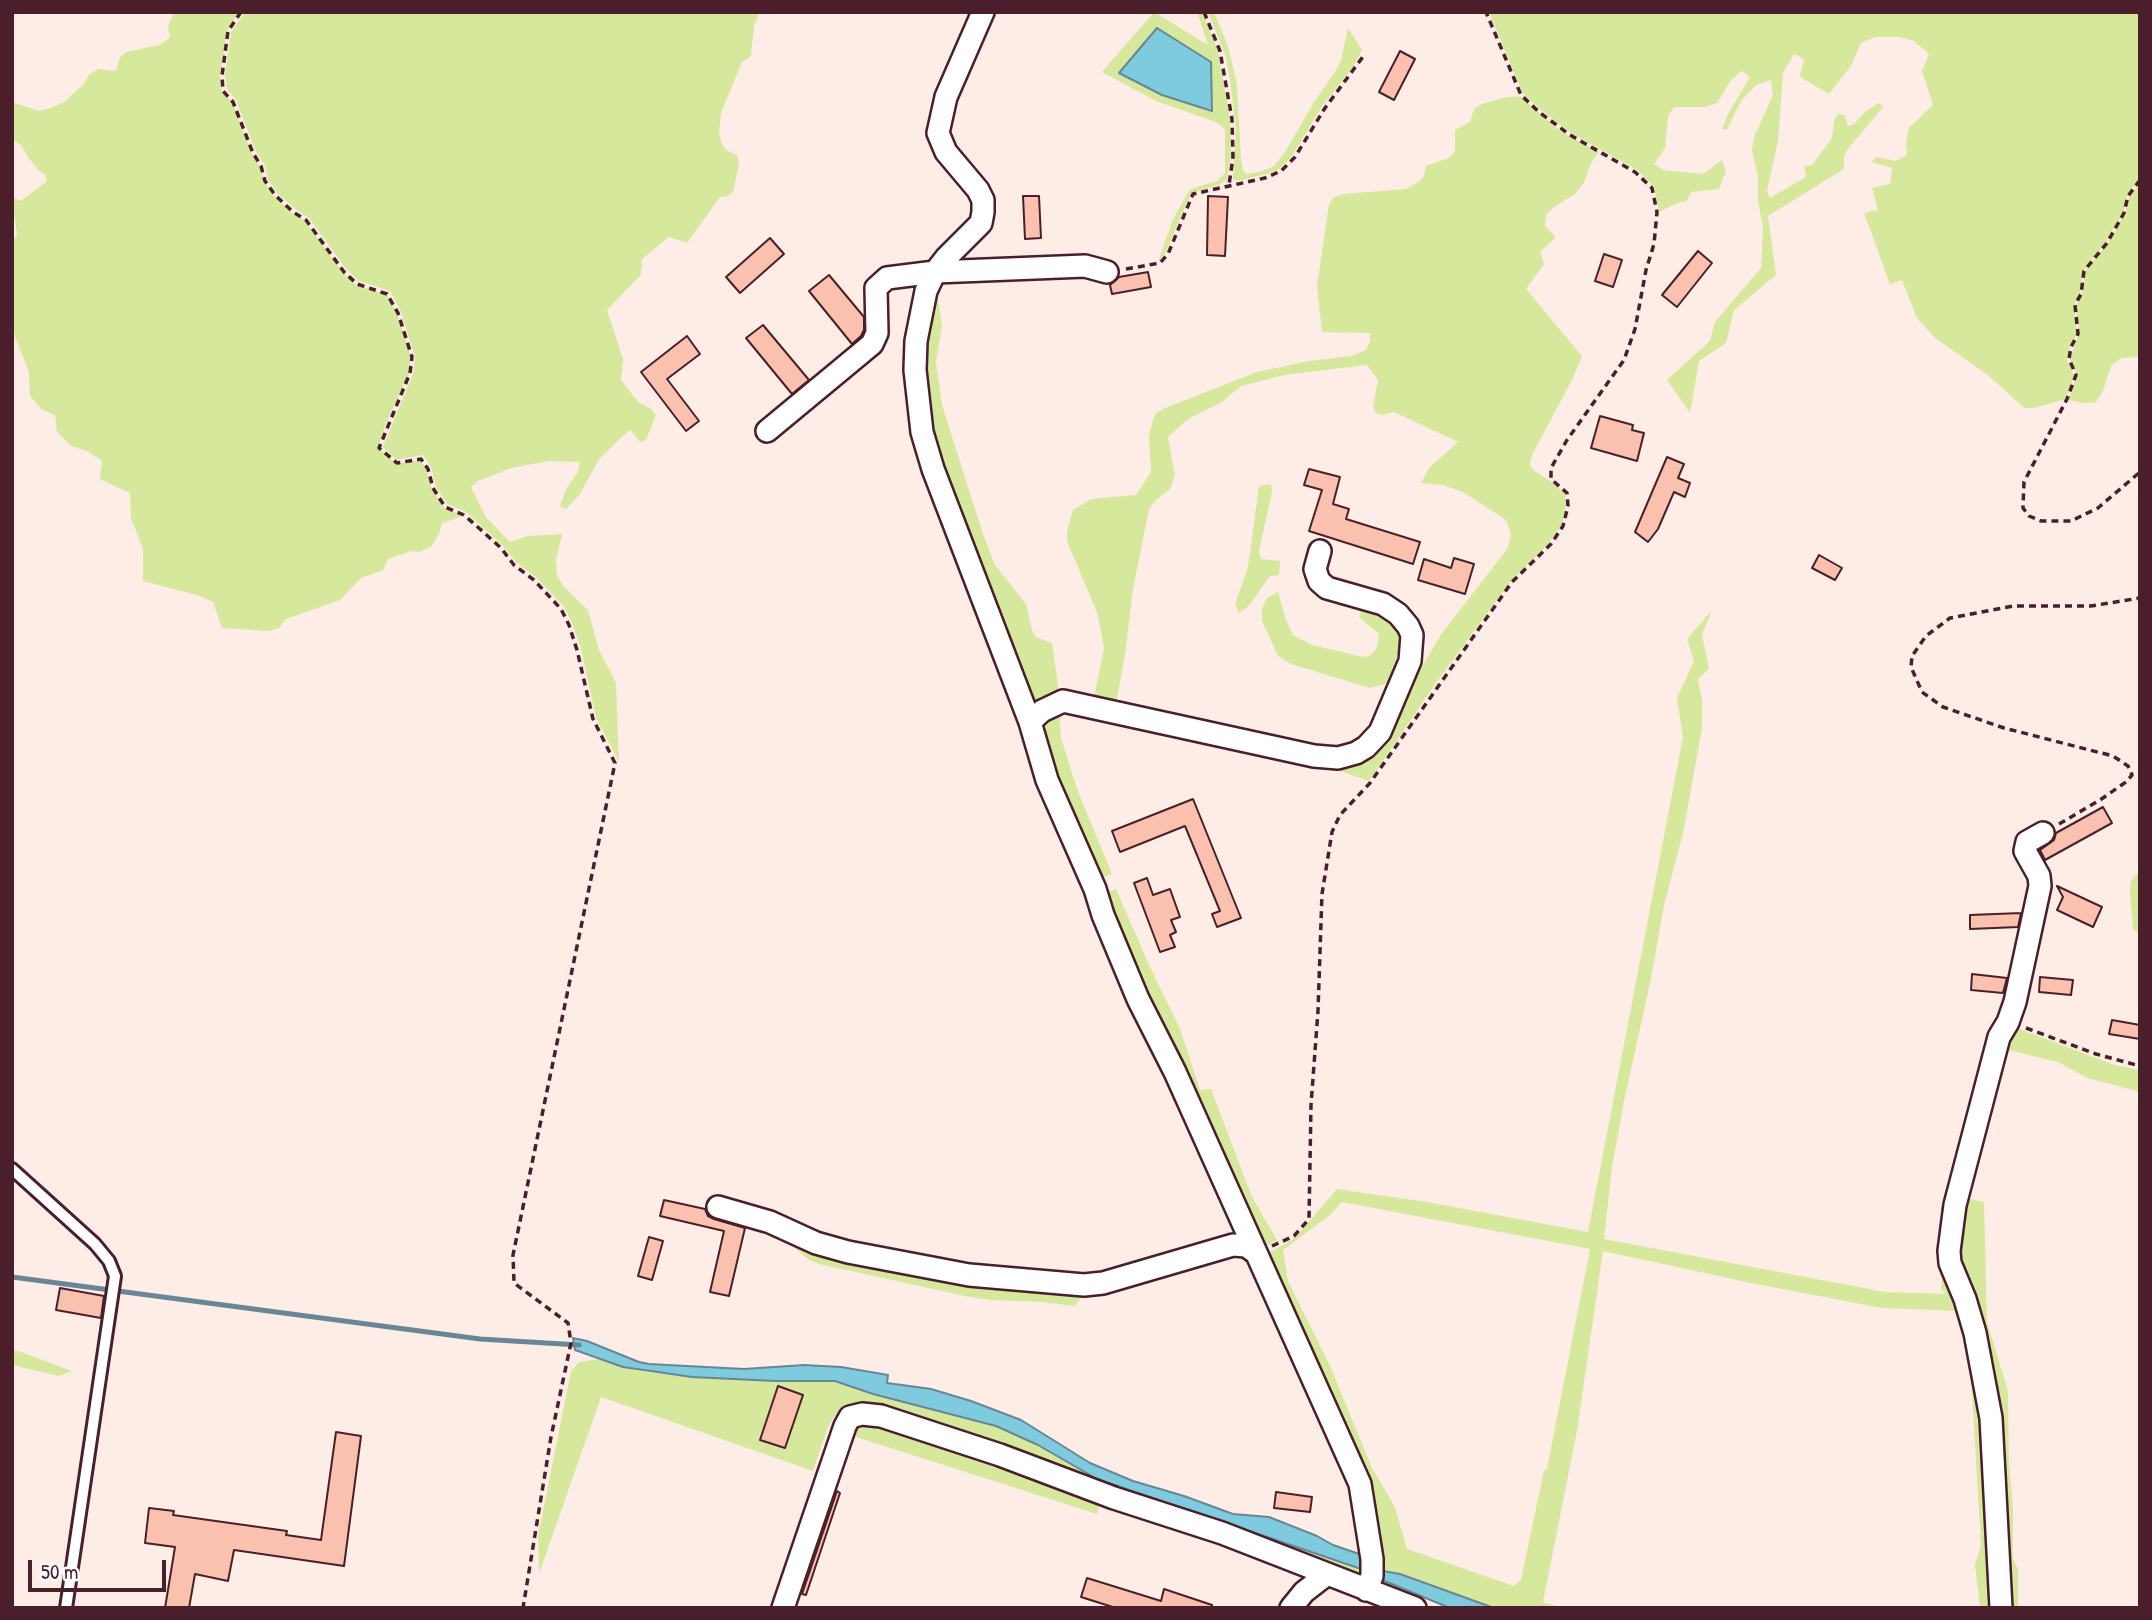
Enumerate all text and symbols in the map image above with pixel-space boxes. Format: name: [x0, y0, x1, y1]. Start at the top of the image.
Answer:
scale bar: [32, 1546, 170, 1590]
text: 50 m: [41, 1557, 78, 1586]

